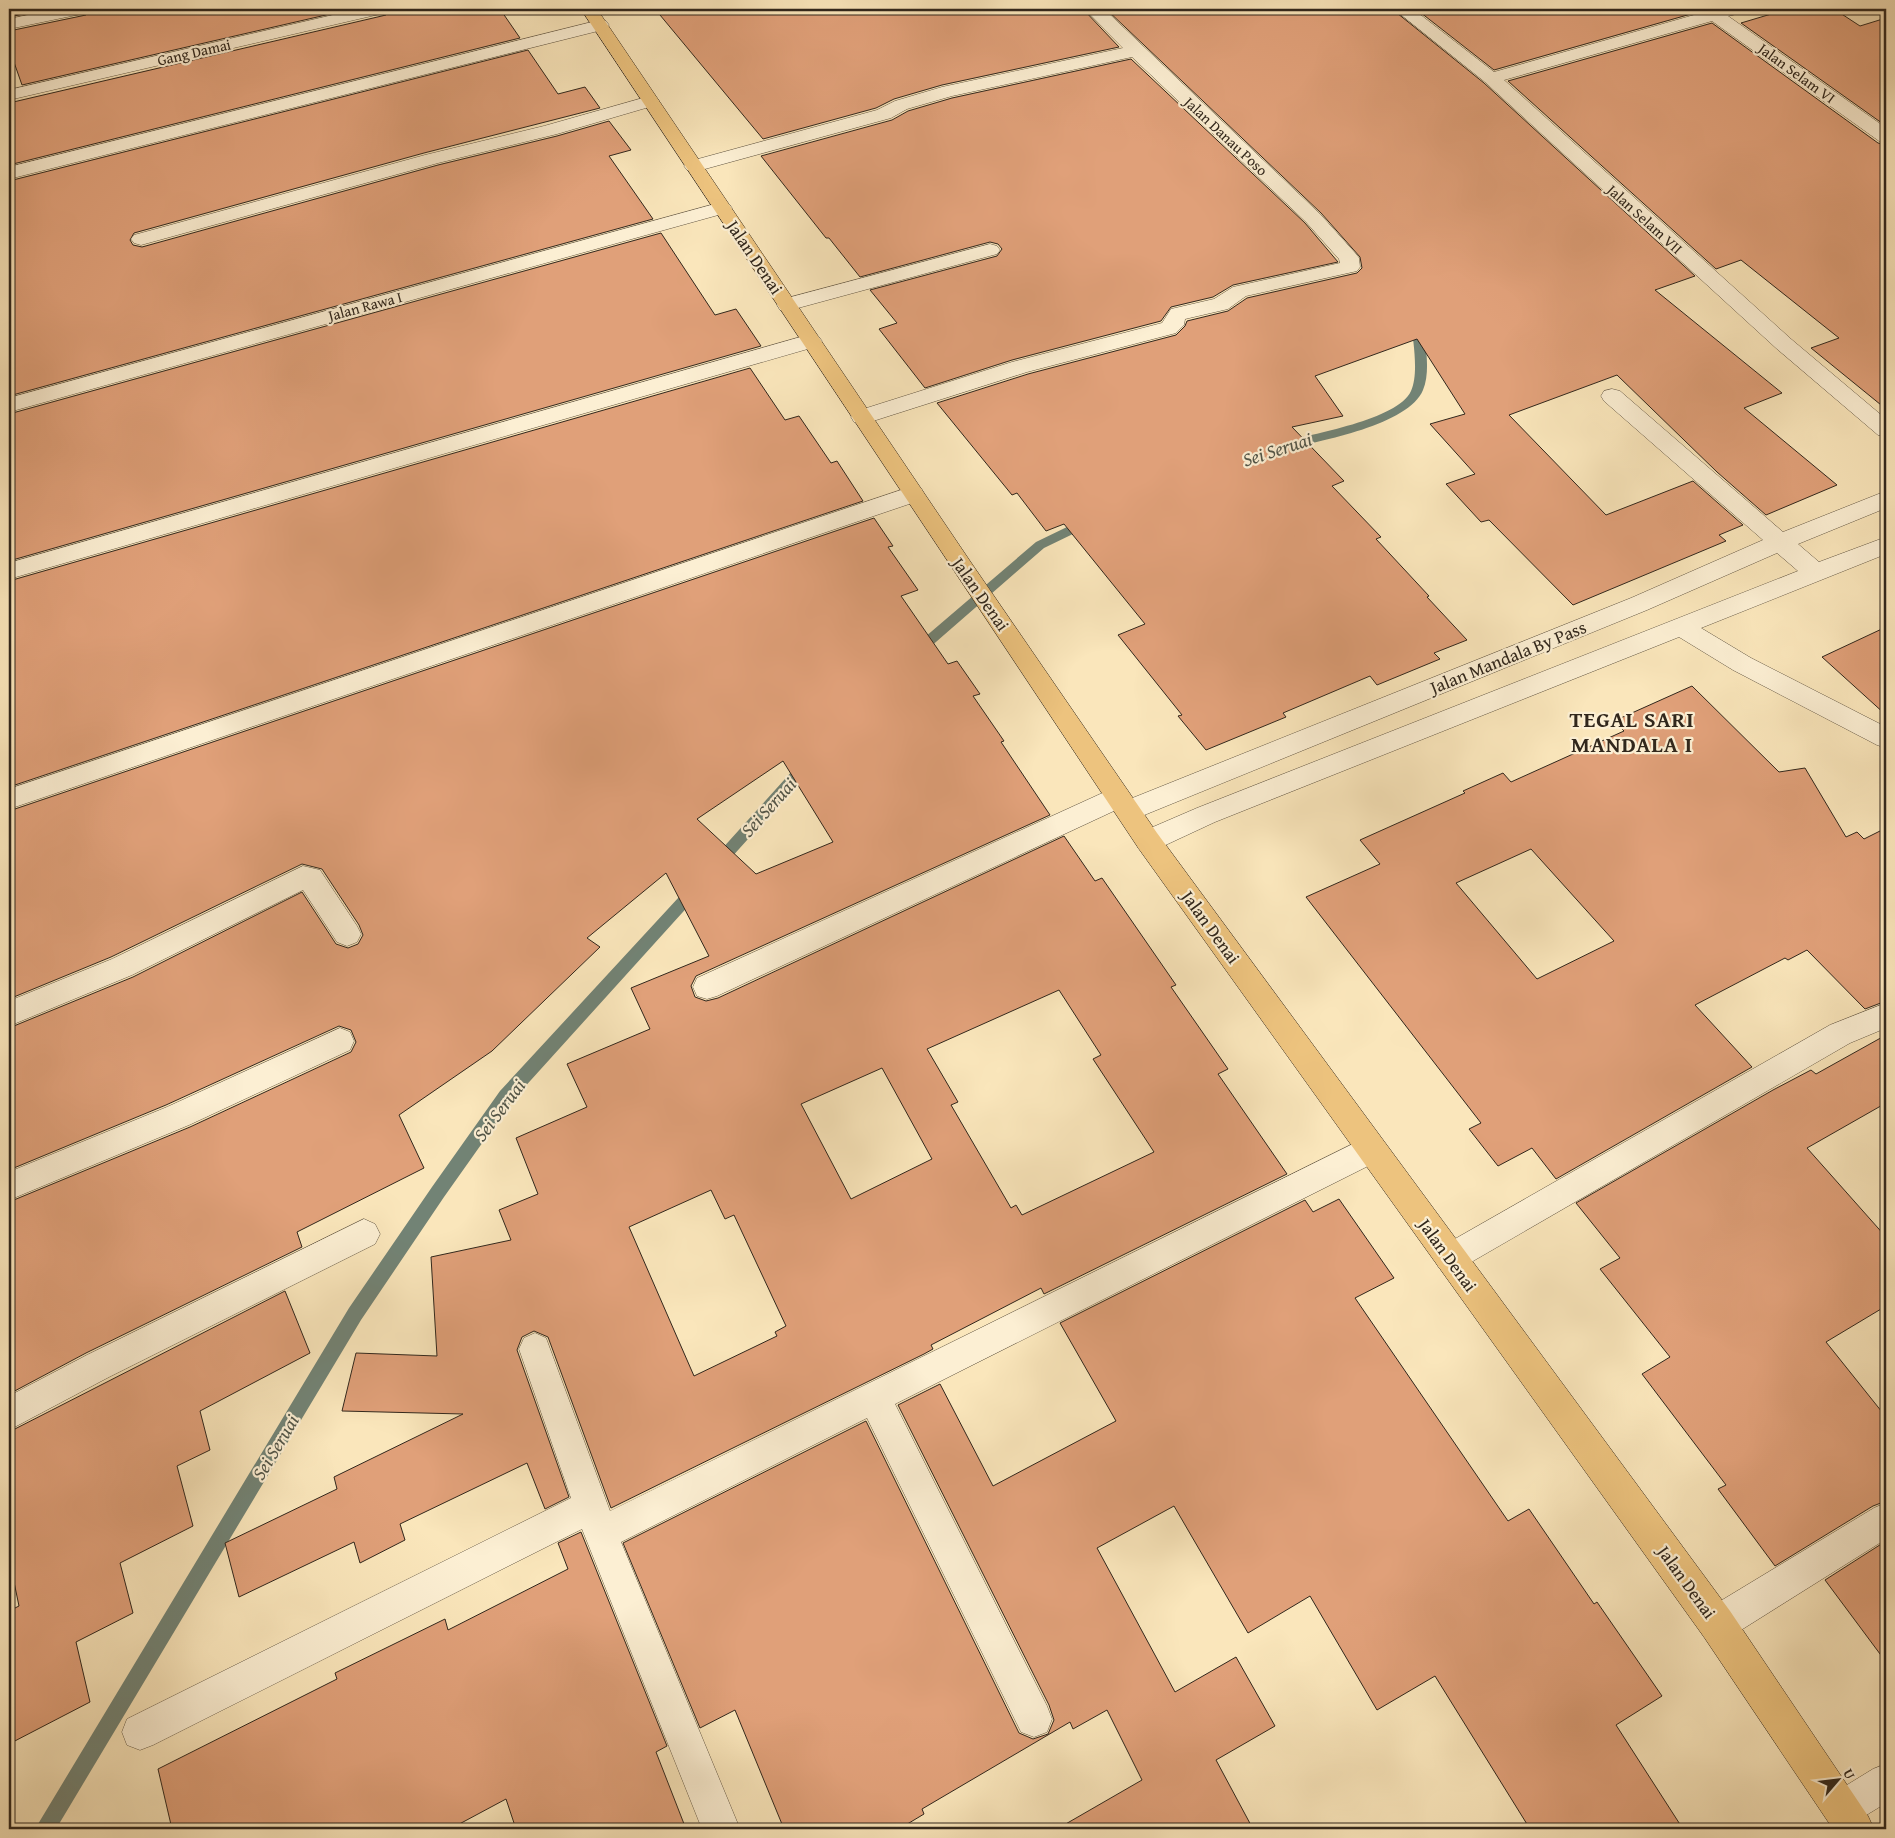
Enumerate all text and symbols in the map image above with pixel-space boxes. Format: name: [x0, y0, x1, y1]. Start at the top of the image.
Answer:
street label: Gang Damai: [155, 33, 233, 71]
street label: Jalan Selam VI: [1753, 37, 1840, 108]
street label: Jalan Danau Poso: [1178, 90, 1273, 181]
street label: Jalan Selam VII: [1601, 178, 1687, 259]
street label: Jalan Denai: [719, 213, 790, 300]
street label: Jalan Rawa I: [324, 286, 404, 326]
water label: Sei Seruai: [1239, 425, 1315, 473]
street label: Jalan Denai: [944, 550, 1016, 636]
street label: Jalan Mandala By Pass: [1424, 613, 1590, 701]
district label: TEGAL SARI MANDALA I: [1569, 703, 1695, 760]
water label: Sei Seruai: [734, 771, 802, 843]
street label: Jalan Denai: [1174, 883, 1247, 969]
water label: Sei Seruai: [466, 1073, 532, 1147]
street label: Jalan Denai: [1411, 1211, 1484, 1297]
water label: Sei Seruai: [245, 1409, 305, 1485]
street label: Jalan Denai: [1650, 1538, 1723, 1624]
north arrow: [1812, 1756, 1862, 1806]
text: U: [1838, 1765, 1861, 1783]

